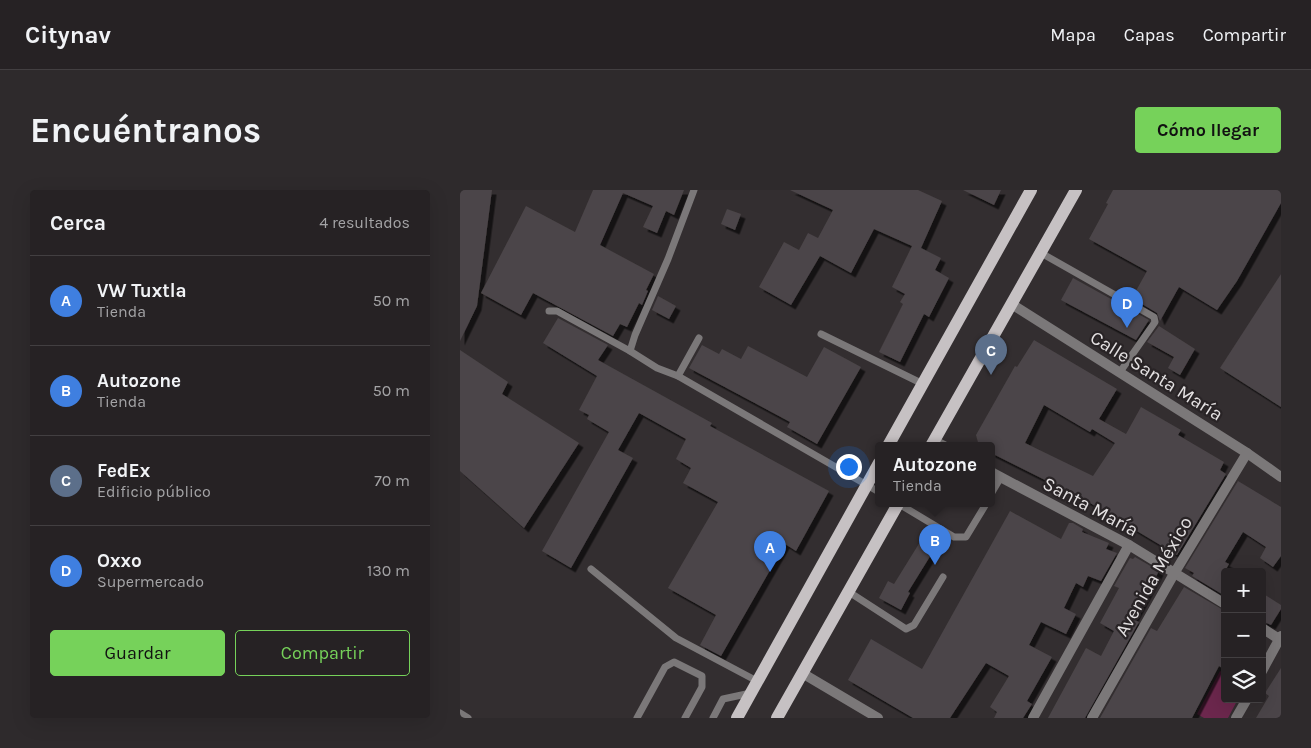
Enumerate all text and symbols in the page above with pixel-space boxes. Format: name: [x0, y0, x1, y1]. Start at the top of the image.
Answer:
text: Citynav: [25, 21, 111, 49]
text: Mapa: [1050, 24, 1096, 46]
text: Capas: [1124, 24, 1175, 46]
text: Compartir: [1203, 24, 1286, 46]
button: Cómo llegar: [1135, 107, 1281, 153]
text: Encuéntranos: [30, 110, 261, 151]
text: Cerca: [50, 211, 106, 235]
text: 4 resultados: [319, 213, 410, 232]
text: VW Tuxtla: [97, 280, 187, 302]
pin: D: [1111, 287, 1143, 328]
text: A: [61, 291, 71, 310]
text: 50 m: [373, 291, 410, 310]
text: Tienda: [97, 302, 146, 321]
street label: Calle Santa María: [1086, 326, 1227, 425]
pin: C: [975, 334, 1007, 375]
text: Autozone: [97, 370, 181, 392]
text: B: [61, 381, 71, 400]
text: 50 m: [373, 381, 410, 400]
text: Tienda: [97, 392, 146, 411]
popup: [875, 442, 995, 507]
your location: [836, 454, 862, 480]
text: Autozone: [893, 454, 977, 476]
text: FedEx: [97, 460, 150, 482]
text: C: [61, 471, 71, 490]
text: 70 m: [374, 471, 410, 490]
street label: Santa María: [1039, 473, 1142, 541]
text: Tienda: [893, 476, 942, 495]
text: Edificio público: [97, 482, 211, 501]
street label: Avenida México: [1111, 513, 1197, 640]
pin: B: [919, 524, 951, 565]
pin: A: [754, 531, 786, 572]
text: Oxxo: [97, 550, 142, 572]
text: D: [61, 561, 71, 580]
text: 130 m: [367, 561, 410, 580]
map controls: [1221, 568, 1266, 703]
button: +: [1221, 568, 1266, 613]
text: Supermercado: [97, 572, 204, 591]
button: −: [1221, 613, 1266, 658]
button: Guardar: [50, 630, 225, 676]
button: Compartir: [235, 630, 410, 676]
button: layers: [1221, 658, 1266, 703]

